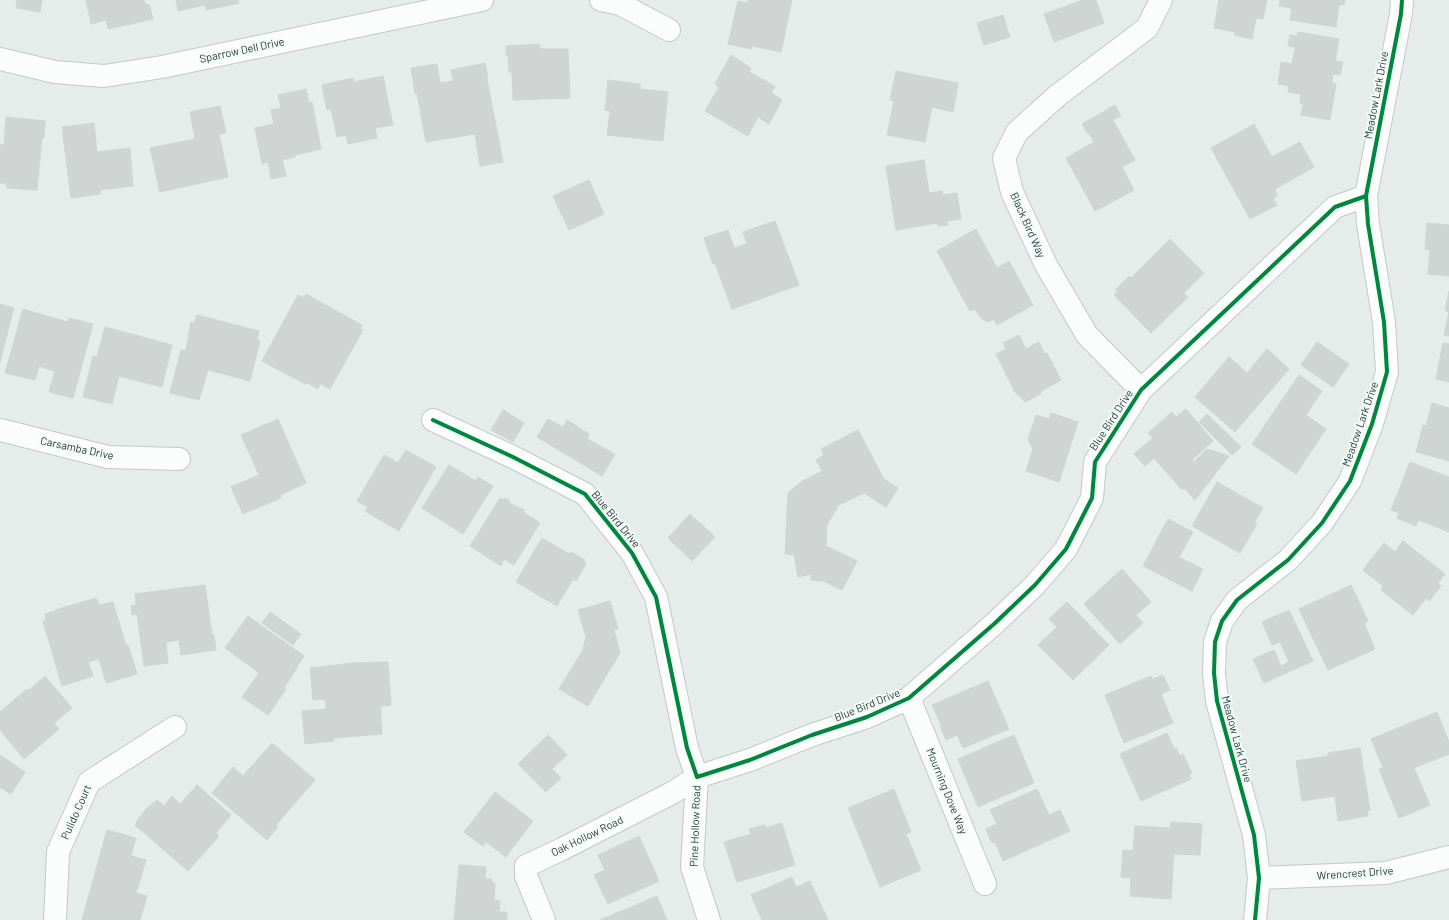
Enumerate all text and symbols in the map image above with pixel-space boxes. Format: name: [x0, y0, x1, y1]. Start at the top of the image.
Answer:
street label: Sparrow Dell Drive: [198, 34, 286, 65]
street label: Meadow Lark Drive: [1361, 50, 1390, 140]
street label: Black Bird Way: [1008, 190, 1049, 259]
street label: Meadow Lark Drive: [1339, 379, 1380, 468]
street label: Blue Bird Drive: [1086, 387, 1135, 453]
street label: Carsamba Drive: [39, 433, 115, 462]
street label: Blue Bird Drive: [589, 487, 643, 550]
street label: Blue Bird Drive: [832, 685, 902, 724]
street label: Meadow Lark Drive: [1220, 694, 1255, 784]
street label: Mourning Dove Way: [924, 746, 971, 836]
street label: Pulido Court: [58, 782, 93, 841]
street label: Pine Hollow Road: [687, 785, 702, 867]
street label: Oak Hollow Road: [549, 812, 625, 859]
street label: Wrencrest Drive: [1316, 863, 1394, 882]

